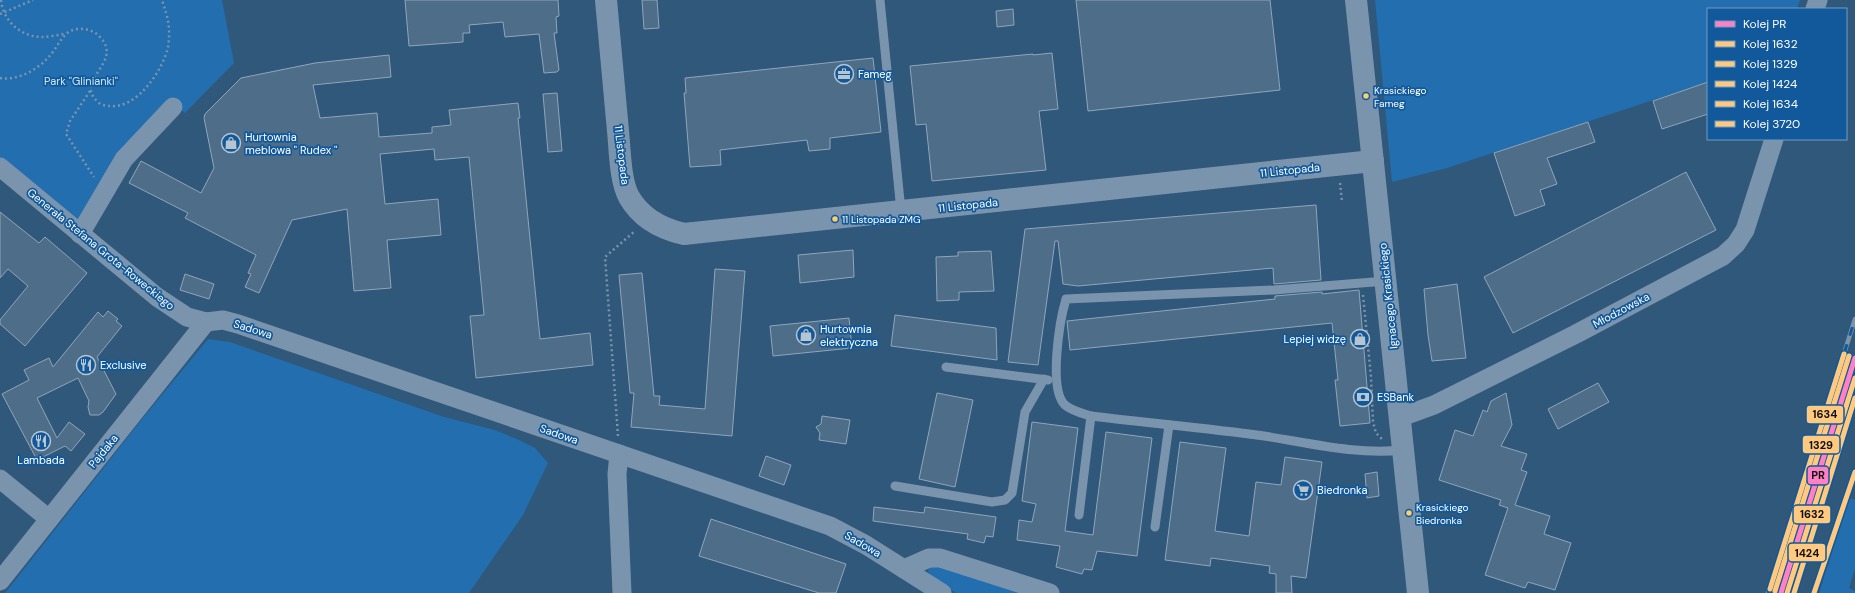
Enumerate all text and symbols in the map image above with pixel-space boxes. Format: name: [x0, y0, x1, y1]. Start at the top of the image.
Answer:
legend: [1707, 8, 1847, 140]
text: Kolej PR: [1743, 16, 1786, 32]
text: Kolej 1632: [1743, 36, 1798, 52]
text: Kolej 1329: [1743, 56, 1798, 72]
office icon: Fameg: [833, 63, 855, 85]
place label: Fameg: [858, 67, 892, 81]
park label: Park "Glinianki": [44, 74, 118, 88]
text: Kolej 1424: [1743, 76, 1797, 92]
place label: Krasickiego Fameg: [1374, 84, 1427, 110]
marker: Krasickiego Fameg: [1361, 91, 1371, 101]
text: Kolej 1634: [1743, 96, 1798, 112]
text: Kolej 3720: [1743, 116, 1800, 132]
street label: 11 Listopada: [611, 124, 633, 186]
place label: Hurtownia meblowa " Rudex ": [245, 130, 337, 157]
shop icon: Hurtownia meblowa " Rudex ": [220, 132, 242, 154]
street label: 11 Listopada: [1259, 160, 1321, 180]
street label: Generała Stefana Grota-Roweckiego: [25, 185, 177, 313]
street label: 11 Listopada: [937, 195, 999, 215]
place label: 11 Listopada ZMG: [842, 213, 921, 226]
marker: 11 Listopada ZMG: [830, 214, 840, 224]
street label: Ignacego Krasickiego: [1375, 242, 1401, 350]
street label: Młodzowska: [1590, 289, 1652, 331]
street label: Sadowa: [232, 316, 274, 342]
place label: Hurtownia elektryczna: [820, 322, 878, 349]
shop icon: Hurtownia elektryczna: [795, 324, 817, 346]
shop icon: Lepiej widzę: [1349, 328, 1371, 350]
place label: Lepiej widzę: [1284, 332, 1346, 346]
restaurant icon: Exclusive: [75, 354, 97, 376]
place label: Exclusive: [100, 358, 146, 372]
bank icon: ESBank: [1352, 386, 1374, 408]
place label: ESBank: [1377, 390, 1415, 404]
line badge: 1634: [1806, 405, 1844, 424]
text: 1634: [1813, 407, 1837, 421]
street label: Sadowa: [538, 421, 580, 447]
restaurant icon: Lambada: [30, 430, 52, 452]
street label: Pajdaka: [85, 431, 121, 471]
line badge: 1329: [1802, 435, 1840, 454]
text: 1329: [1809, 438, 1833, 452]
place label: Lambada: [17, 453, 65, 467]
line badge: PR: [1807, 466, 1829, 485]
text: PR: [1811, 468, 1825, 482]
supermarket icon: Biedronka: [1292, 479, 1314, 501]
place label: Biedronka: [1317, 483, 1368, 497]
place label: Krasickiego Biedronka: [1416, 501, 1469, 527]
line badge: 1632: [1793, 505, 1831, 524]
text: 1632: [1800, 507, 1824, 521]
marker: Krasickiego Biedronka: [1404, 508, 1414, 518]
street label: Sadowa: [842, 528, 884, 560]
line badge: 1424: [1788, 543, 1826, 562]
text: 1424: [1795, 546, 1819, 560]

